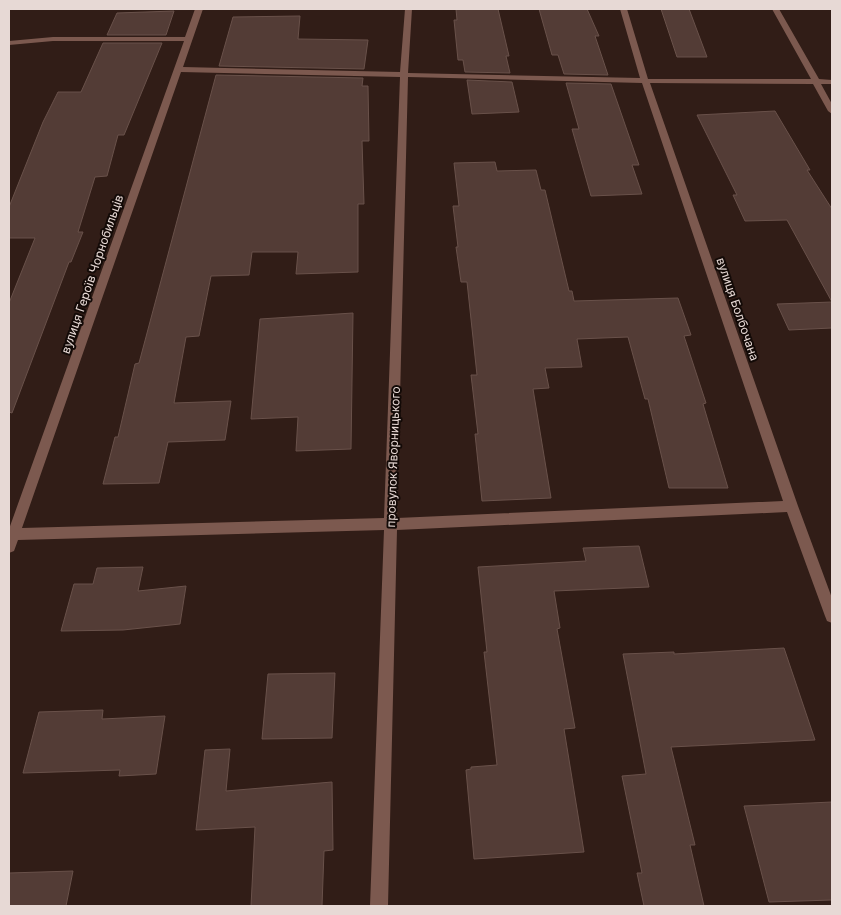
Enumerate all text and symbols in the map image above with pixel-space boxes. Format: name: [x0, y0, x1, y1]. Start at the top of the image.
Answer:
street label: вулиця Героїв Чорнобильців: [58, 192, 126, 355]
street label: вулиця Болбочана: [713, 256, 763, 362]
street label: провулок Яворницького: [383, 386, 403, 528]

